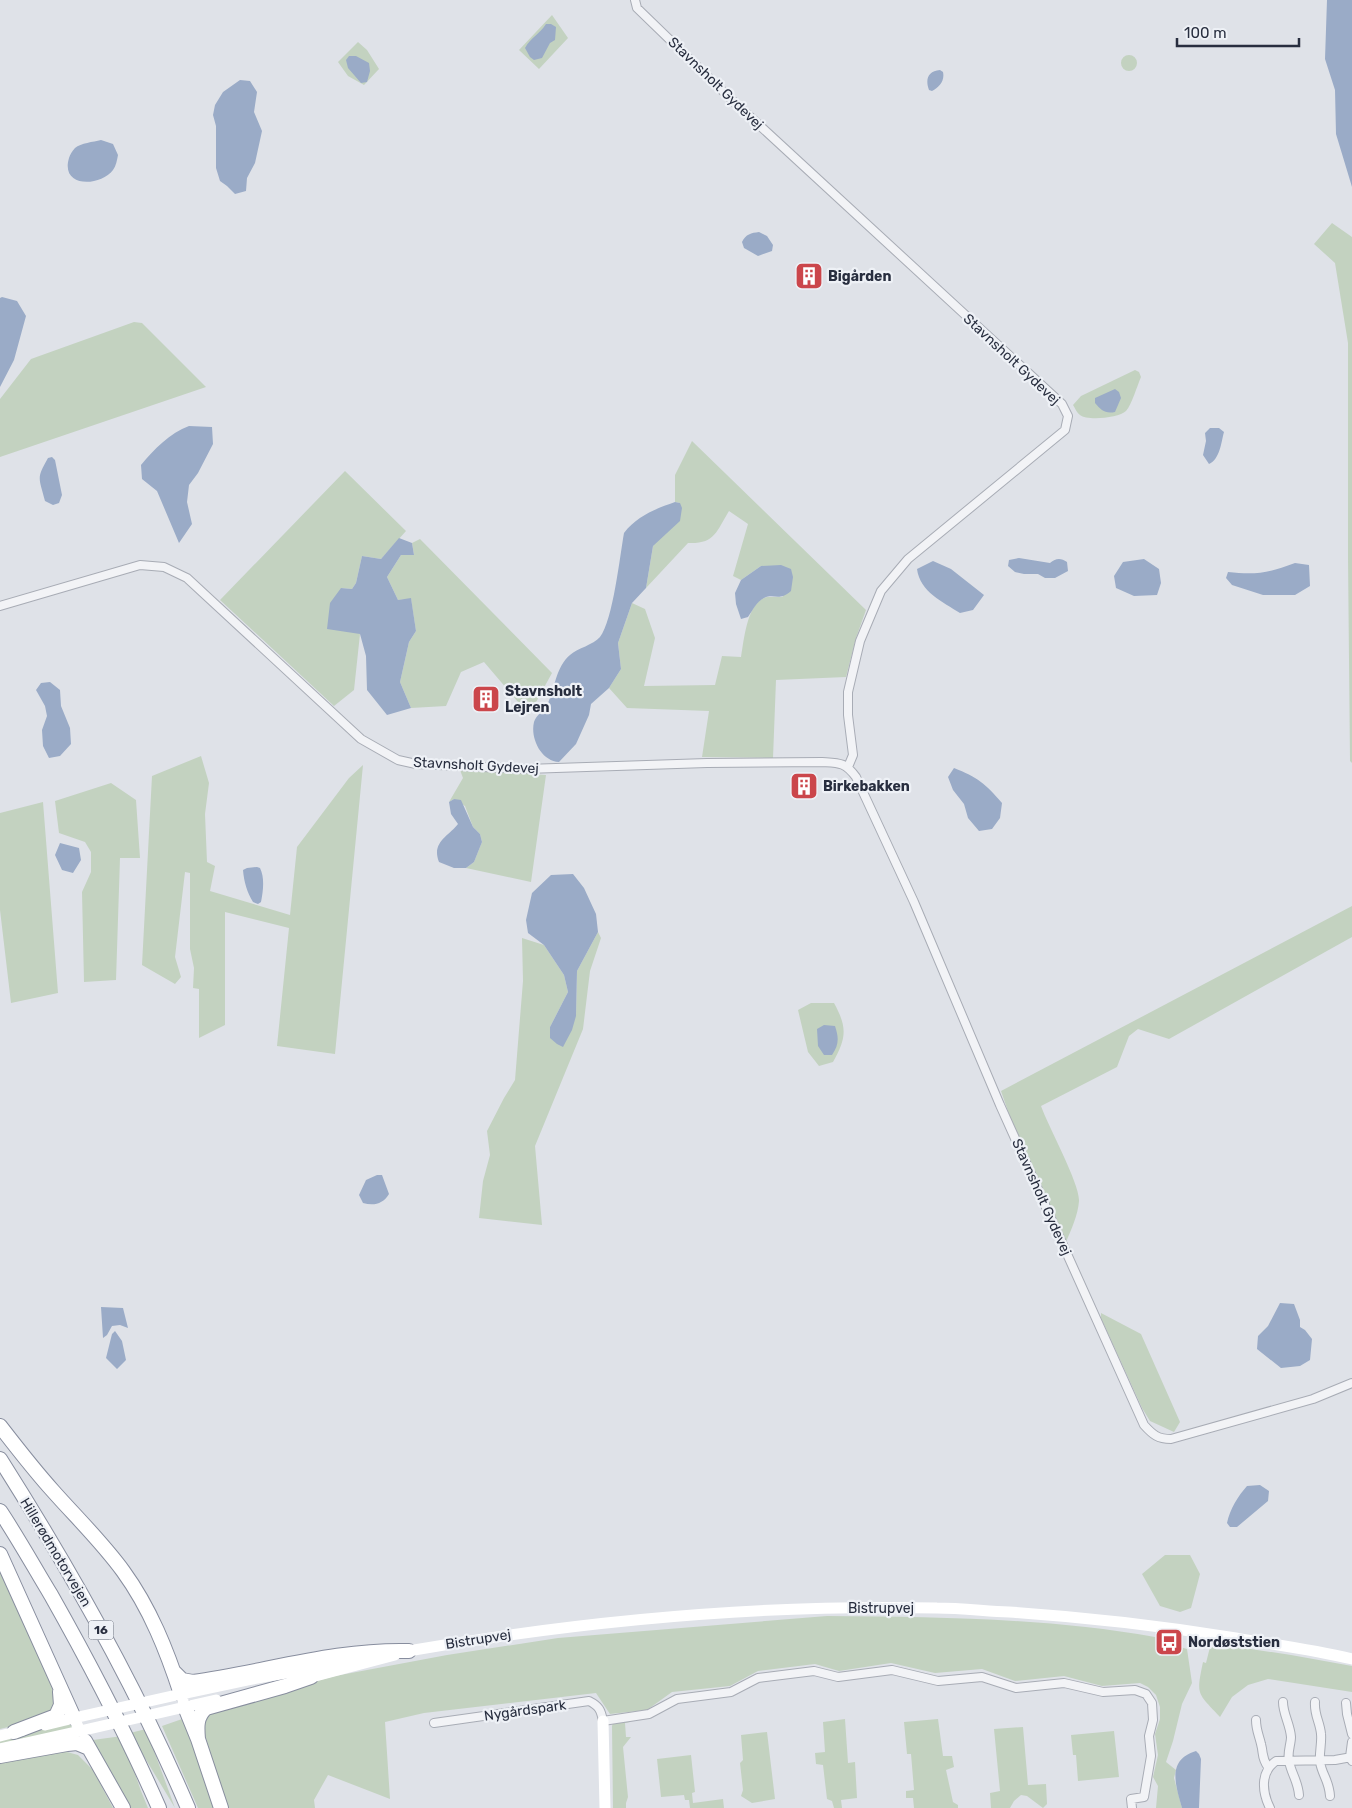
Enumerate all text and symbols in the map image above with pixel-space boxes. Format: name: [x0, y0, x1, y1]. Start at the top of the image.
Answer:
scale bar: [1177, 15, 1300, 47]
text: 100 m: [1184, 24, 1226, 42]
street label: Stavnsholt Gydevej: [664, 34, 767, 133]
building icon: Bigården: [794, 261, 824, 291]
place label: Bigården: [828, 268, 891, 285]
street label: Stavnsholt Gydevej: [960, 310, 1063, 408]
place label: Stavnsholt Lejren: [505, 683, 583, 716]
building icon: Stavnsholt Lejren: [471, 684, 501, 714]
street label: Stavnsholt Gydevej: [413, 754, 539, 777]
building icon: Birkebakken: [789, 771, 819, 801]
place label: Birkebakken: [823, 778, 910, 795]
street label: Stavnsholt Gydevej: [1008, 1136, 1075, 1258]
street label: Hillerødmotorvejen: [16, 1495, 95, 1610]
street label: Bistrupvej: [848, 1600, 914, 1617]
road number: 16: [88, 1620, 114, 1640]
street label: Bistrupvej: [444, 1626, 512, 1653]
bus stop icon: Nordøststien: [1154, 1627, 1184, 1657]
place label: Nordøststien: [1188, 1634, 1280, 1651]
street label: Nygårdspark: [483, 1696, 568, 1725]

